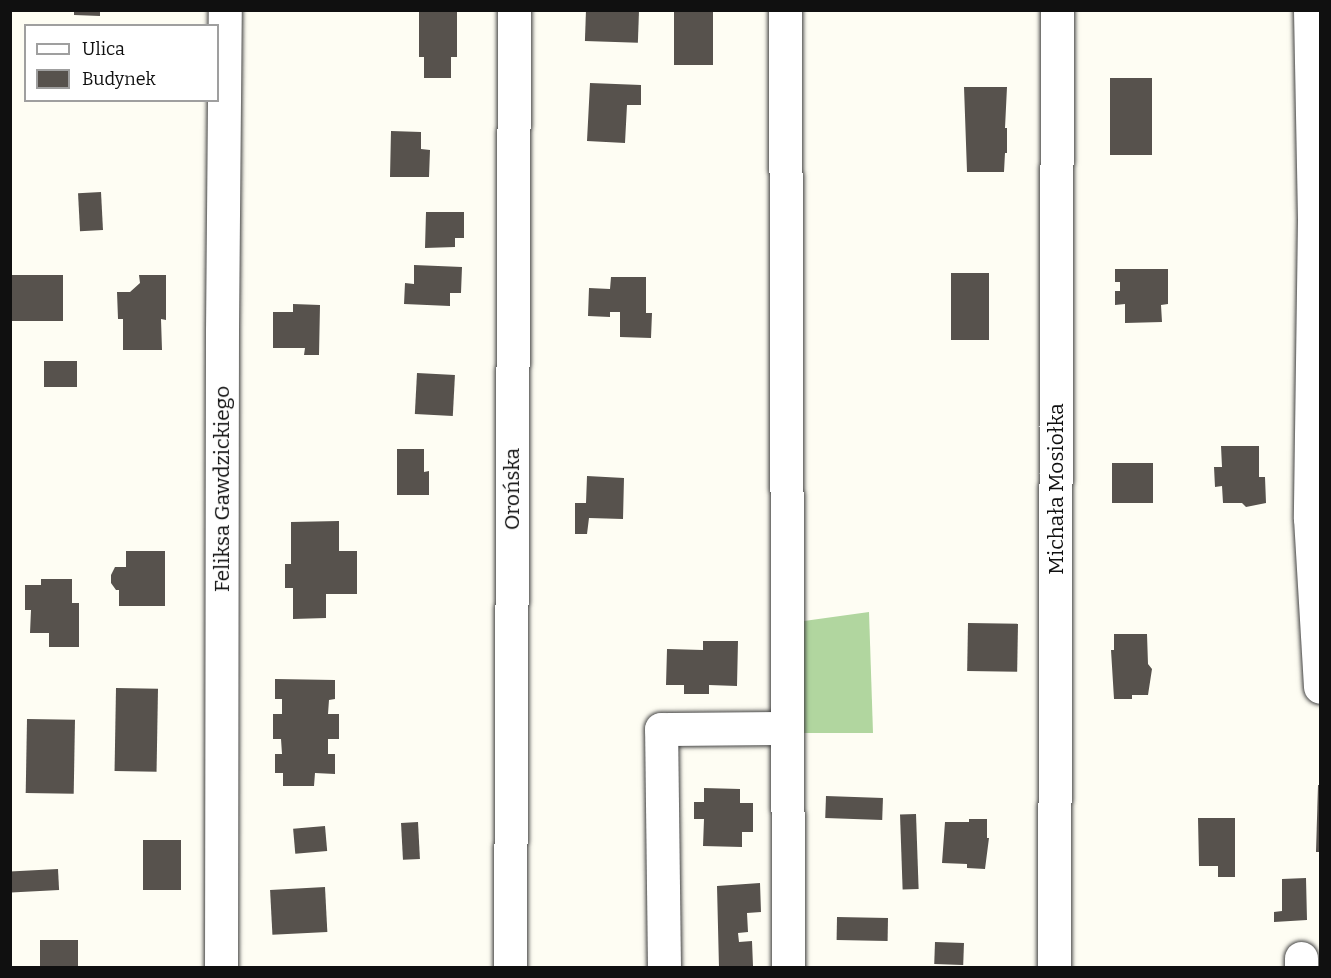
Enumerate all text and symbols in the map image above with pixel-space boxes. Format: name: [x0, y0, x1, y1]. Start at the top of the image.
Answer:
legend: [24, 24, 219, 102]
text: Ulica: [82, 38, 125, 60]
text: Budynek: [82, 68, 156, 90]
street label: Feliksa Gawdzickiego: [209, 386, 235, 592]
street label: Michała Mosiołka: [1043, 403, 1069, 575]
street label: Orońska: [499, 448, 525, 530]

